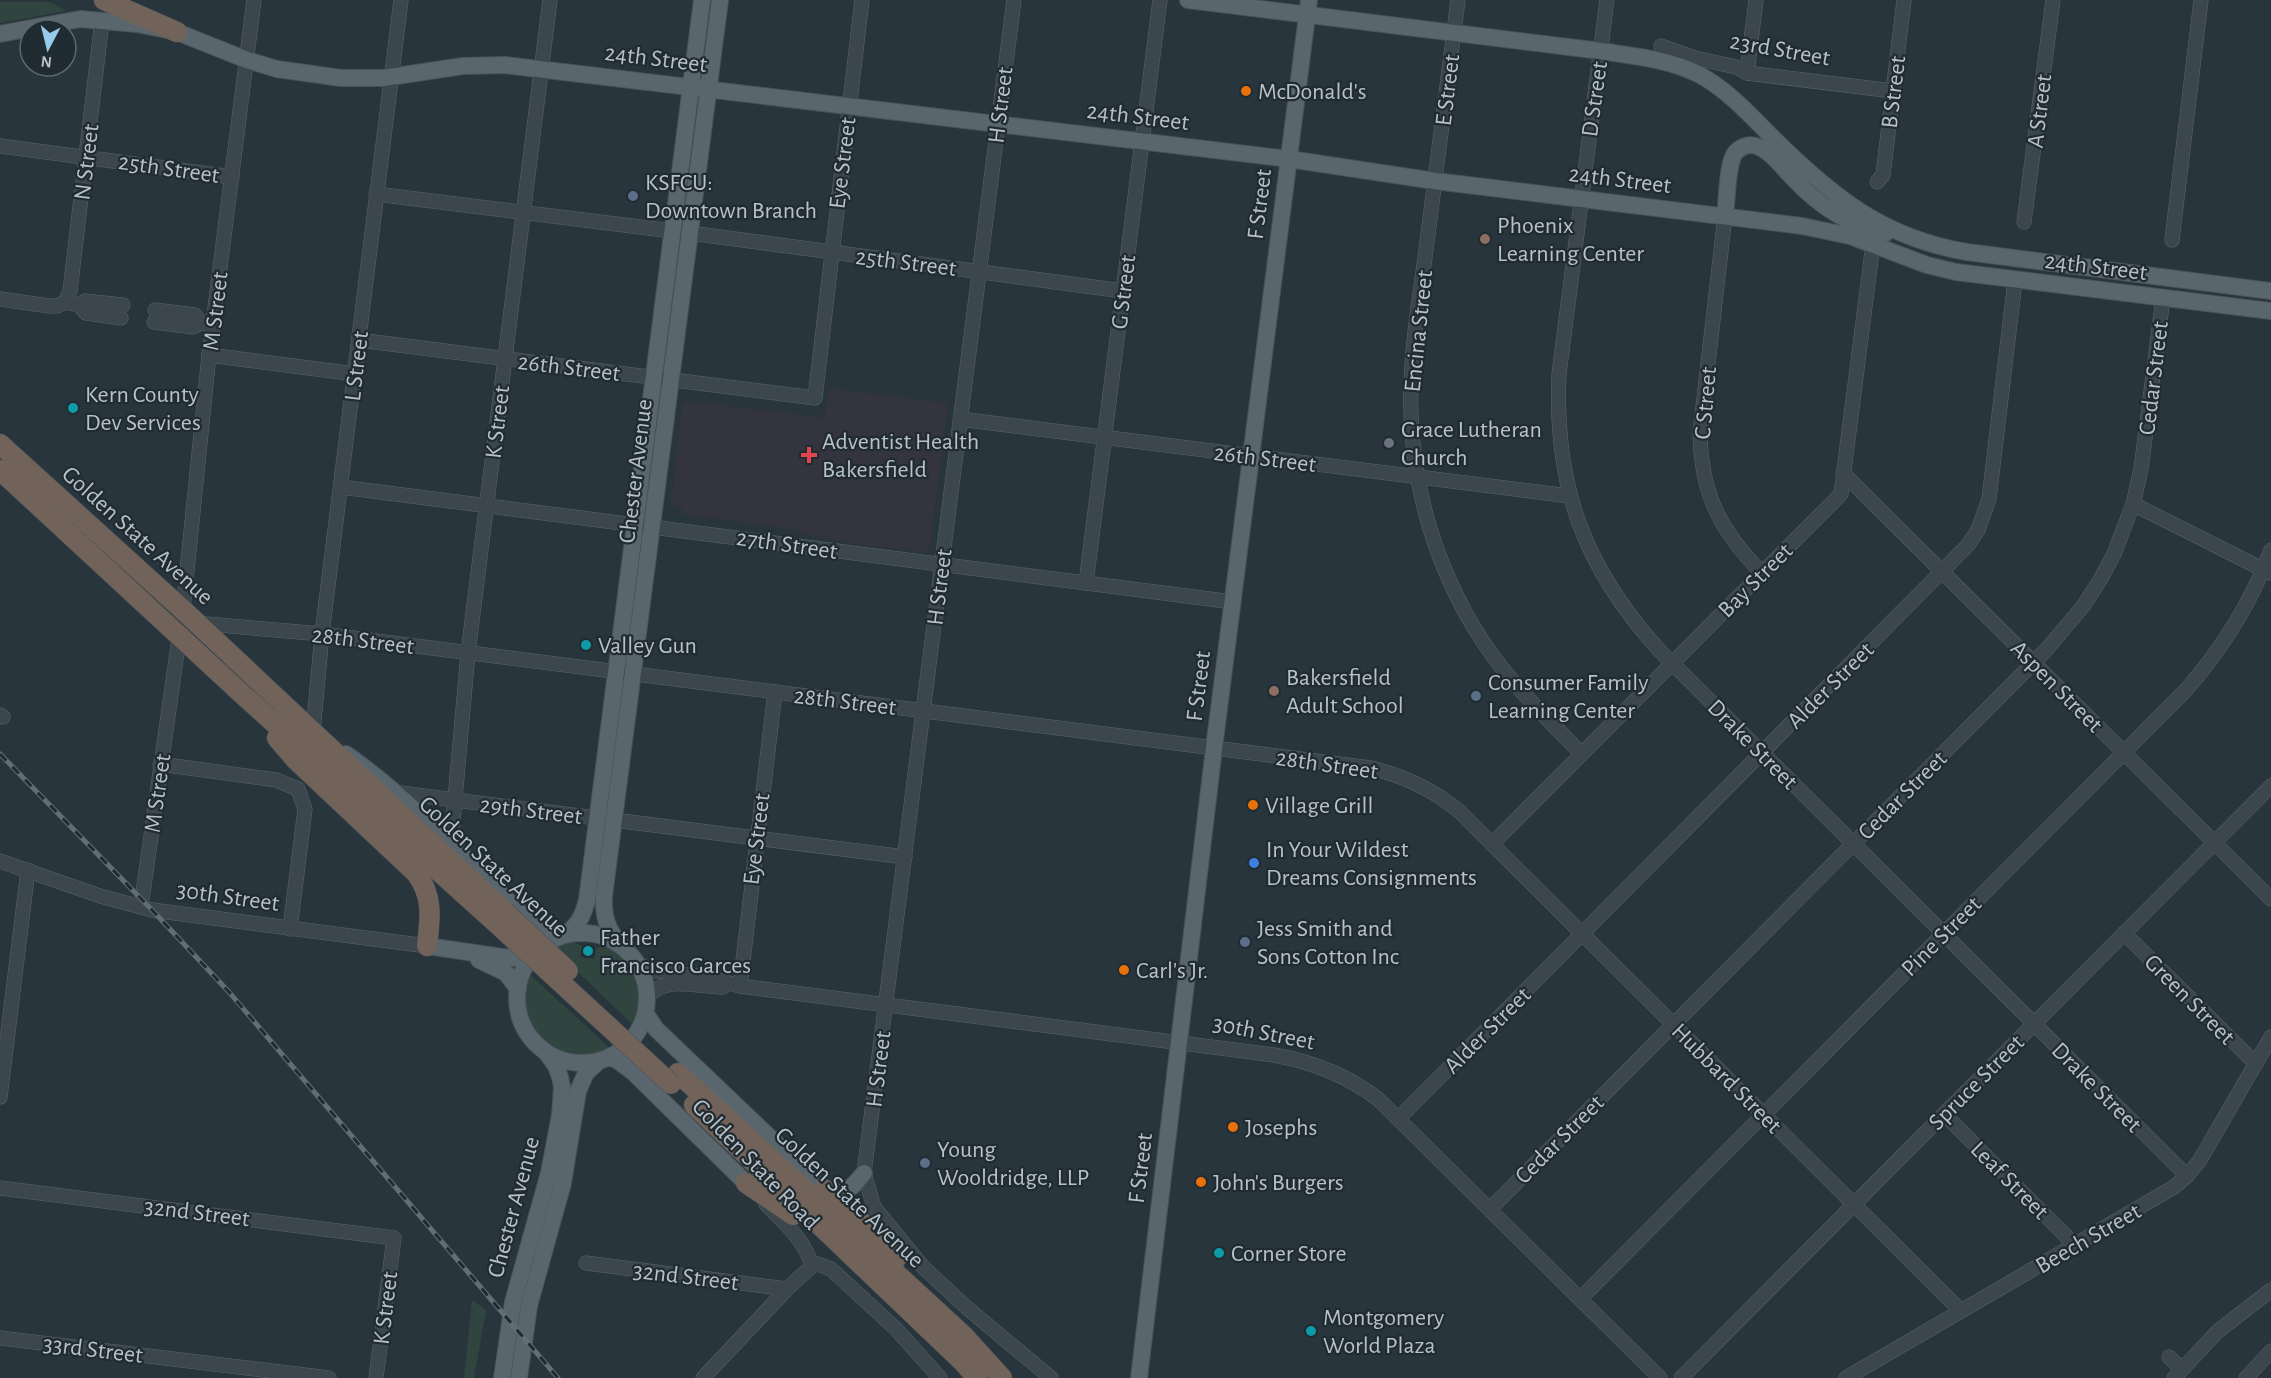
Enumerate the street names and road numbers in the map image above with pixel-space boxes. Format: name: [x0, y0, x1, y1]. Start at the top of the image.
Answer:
street label: 23rd Street: [1728, 29, 1832, 71]
street label: 24th Street: [603, 41, 709, 77]
street label: E Street: [1432, 53, 1464, 127]
street label: B Street: [1878, 54, 1910, 130]
street label: D Street: [1578, 60, 1612, 138]
street label: H Street: [984, 65, 1018, 145]
street label: A Street: [2024, 72, 2056, 149]
street label: 24th Street: [1085, 99, 1191, 135]
street label: Eye Street: [825, 116, 861, 210]
street label: N Street: [70, 122, 104, 202]
street label: 25th Street: [117, 150, 221, 188]
street label: 24th Street: [1567, 162, 1673, 198]
street label: F Street: [1244, 167, 1276, 241]
street label: 25th Street: [854, 245, 958, 281]
street label: 24th Street: [2043, 249, 2149, 285]
street label: G Street: [1108, 253, 1141, 331]
street label: Encina Street: [1401, 269, 1437, 393]
street label: M Street: [199, 270, 233, 352]
street label: Cedar Street: [2135, 319, 2173, 436]
street label: L Street: [341, 329, 373, 403]
street label: 26th Street: [516, 350, 622, 386]
street label: C Street: [1691, 365, 1721, 440]
street label: K Street: [482, 384, 514, 460]
street label: Chester Avenue: [615, 398, 657, 545]
street label: 26th Street: [1212, 441, 1318, 477]
street label: Golden State Avenue: [57, 462, 217, 610]
street label: 27th Street: [735, 526, 839, 564]
street label: Bay Street: [1714, 539, 1798, 623]
street label: H Street: [923, 547, 957, 627]
street label: 28th Street: [310, 623, 416, 659]
street label: Aspen Street: [2006, 636, 2107, 737]
street label: Alder Street: [1783, 638, 1879, 734]
street label: F Street: [1183, 649, 1215, 723]
street label: 28th Street: [792, 684, 898, 720]
street label: Drake Street: [1703, 695, 1802, 795]
street label: 28th Street: [1274, 746, 1380, 784]
street label: Cedar Street: [1854, 746, 1952, 845]
street label: M Street: [141, 752, 175, 834]
street label: Golden State Avenue: [414, 792, 572, 942]
street label: Eye Street: [739, 792, 775, 886]
street label: 29th Street: [478, 793, 584, 829]
street label: 30th Street: [175, 878, 281, 916]
street label: Pine Street: [1897, 892, 1987, 981]
street label: Green Street: [2140, 950, 2239, 1050]
street label: Alder Street: [1440, 983, 1536, 1079]
street label: 30th Street: [1211, 1011, 1317, 1055]
street label: Hubbard Street: [1667, 1019, 1786, 1139]
street label: H Street: [862, 1029, 896, 1109]
street label: Spruce Street: [1924, 1030, 2029, 1135]
street label: Drake Street: [2047, 1038, 2146, 1138]
street label: Cedar Street: [1511, 1090, 1609, 1189]
street label: Golden State Road: [687, 1095, 824, 1235]
street label: Golden State Avenue: [770, 1123, 928, 1273]
street label: F Street: [1125, 1131, 1157, 1205]
street label: Chester Avenue: [484, 1134, 544, 1280]
street label: Leaf Street: [1966, 1137, 2053, 1225]
street label: 32nd Street: [143, 1195, 251, 1231]
street label: Beech Street: [2032, 1199, 2145, 1278]
street label: 32nd Street: [632, 1259, 740, 1295]
street label: K Street: [370, 1270, 402, 1346]
street label: 33rd Street: [42, 1332, 144, 1368]

